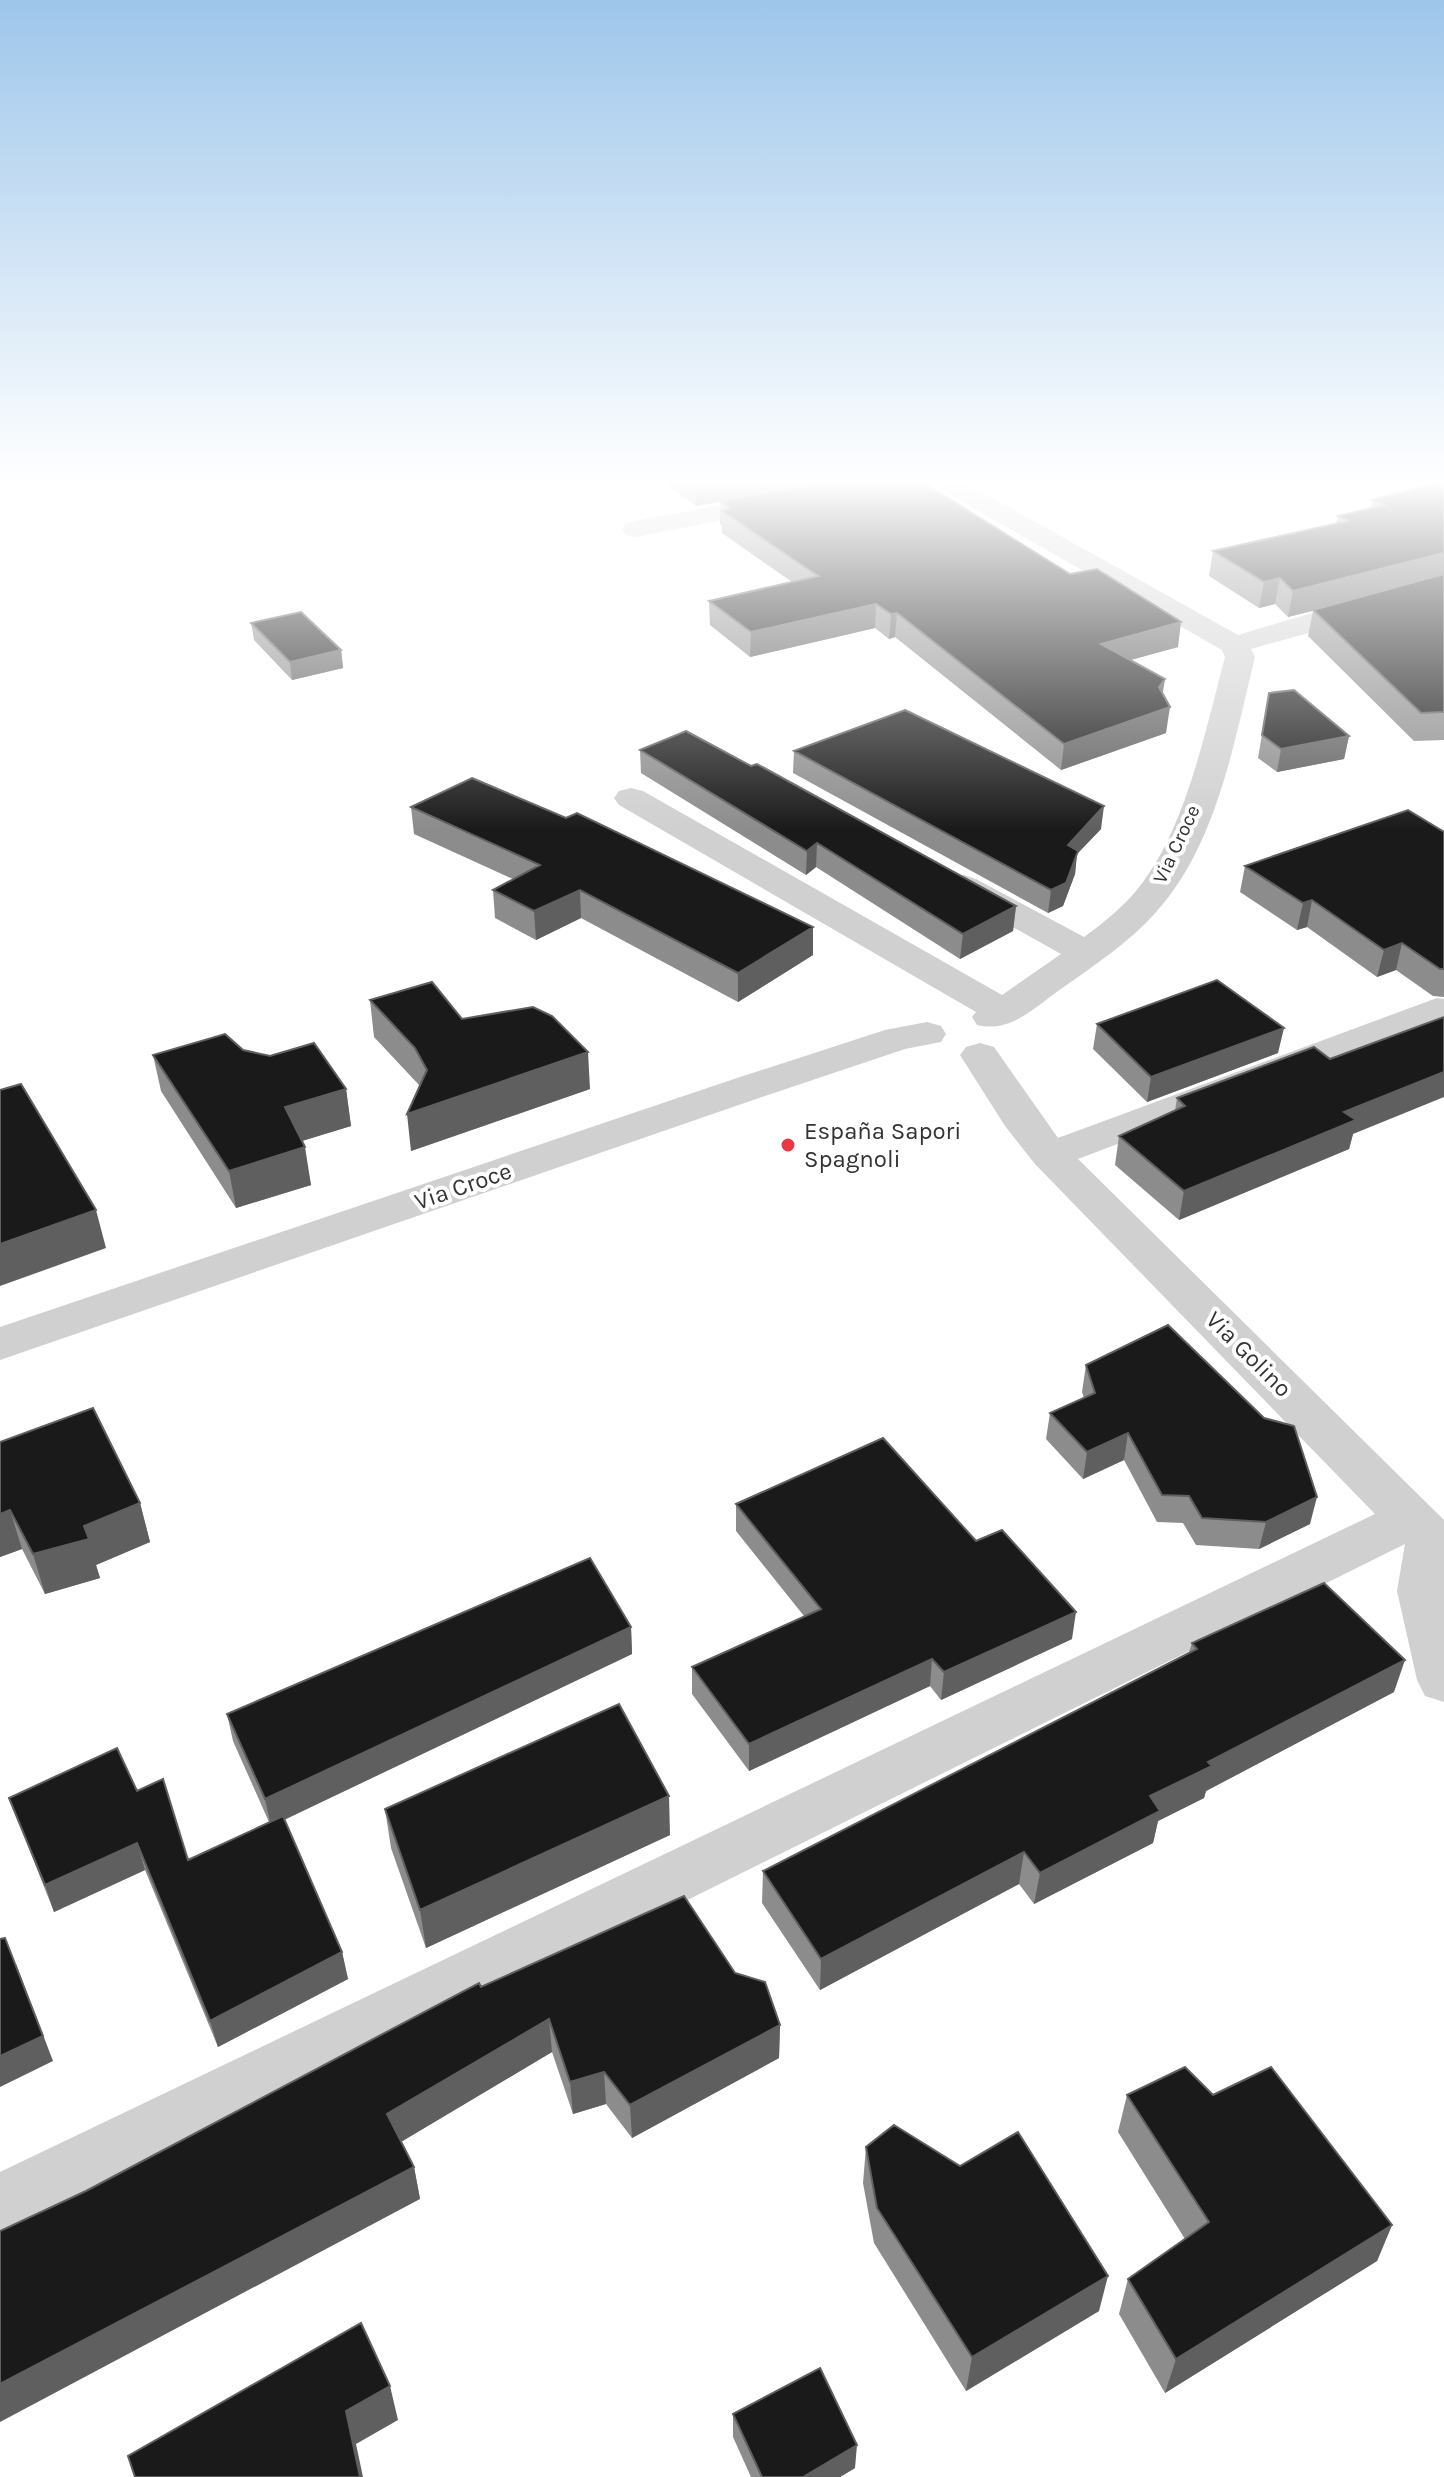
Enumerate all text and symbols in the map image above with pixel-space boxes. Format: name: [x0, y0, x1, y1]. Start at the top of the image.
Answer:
street label: Via Croce: [1148, 801, 1205, 887]
place label: España Sapori Spagnoli: [804, 1117, 961, 1173]
marker: España Sapori Spagnoli: [779, 1136, 797, 1154]
street label: Via Croce: [411, 1156, 515, 1216]
street label: Via Golino: [1200, 1305, 1298, 1403]

